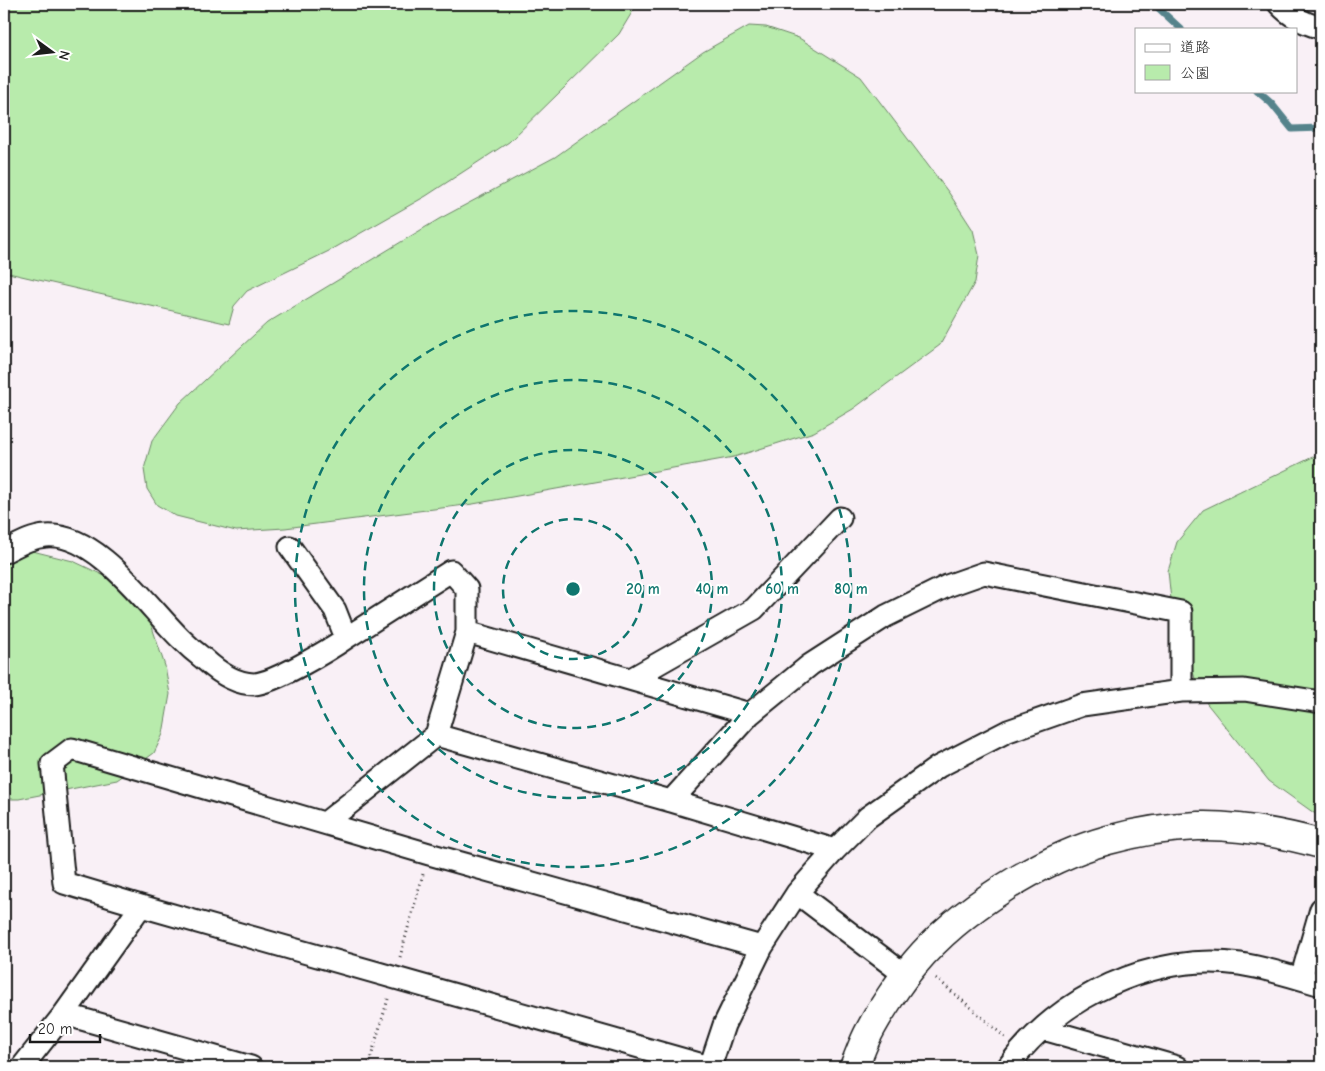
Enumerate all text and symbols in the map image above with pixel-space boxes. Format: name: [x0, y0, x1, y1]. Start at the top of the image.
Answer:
north arrow: [28, 28, 78, 78]
legend: [1135, 28, 1298, 92]
text: 道路: [1180, 38, 1210, 56]
text: N: [55, 49, 73, 62]
text: 公園: [1180, 64, 1210, 82]
centre of rings: [564, 580, 582, 598]
text: 20 m: [626, 580, 660, 598]
text: 40 m: [696, 580, 729, 598]
text: 60 m: [765, 580, 799, 598]
text: 80 m: [834, 580, 868, 598]
scale bar: [30, 1011, 100, 1043]
text: 20 m: [38, 1020, 72, 1038]

